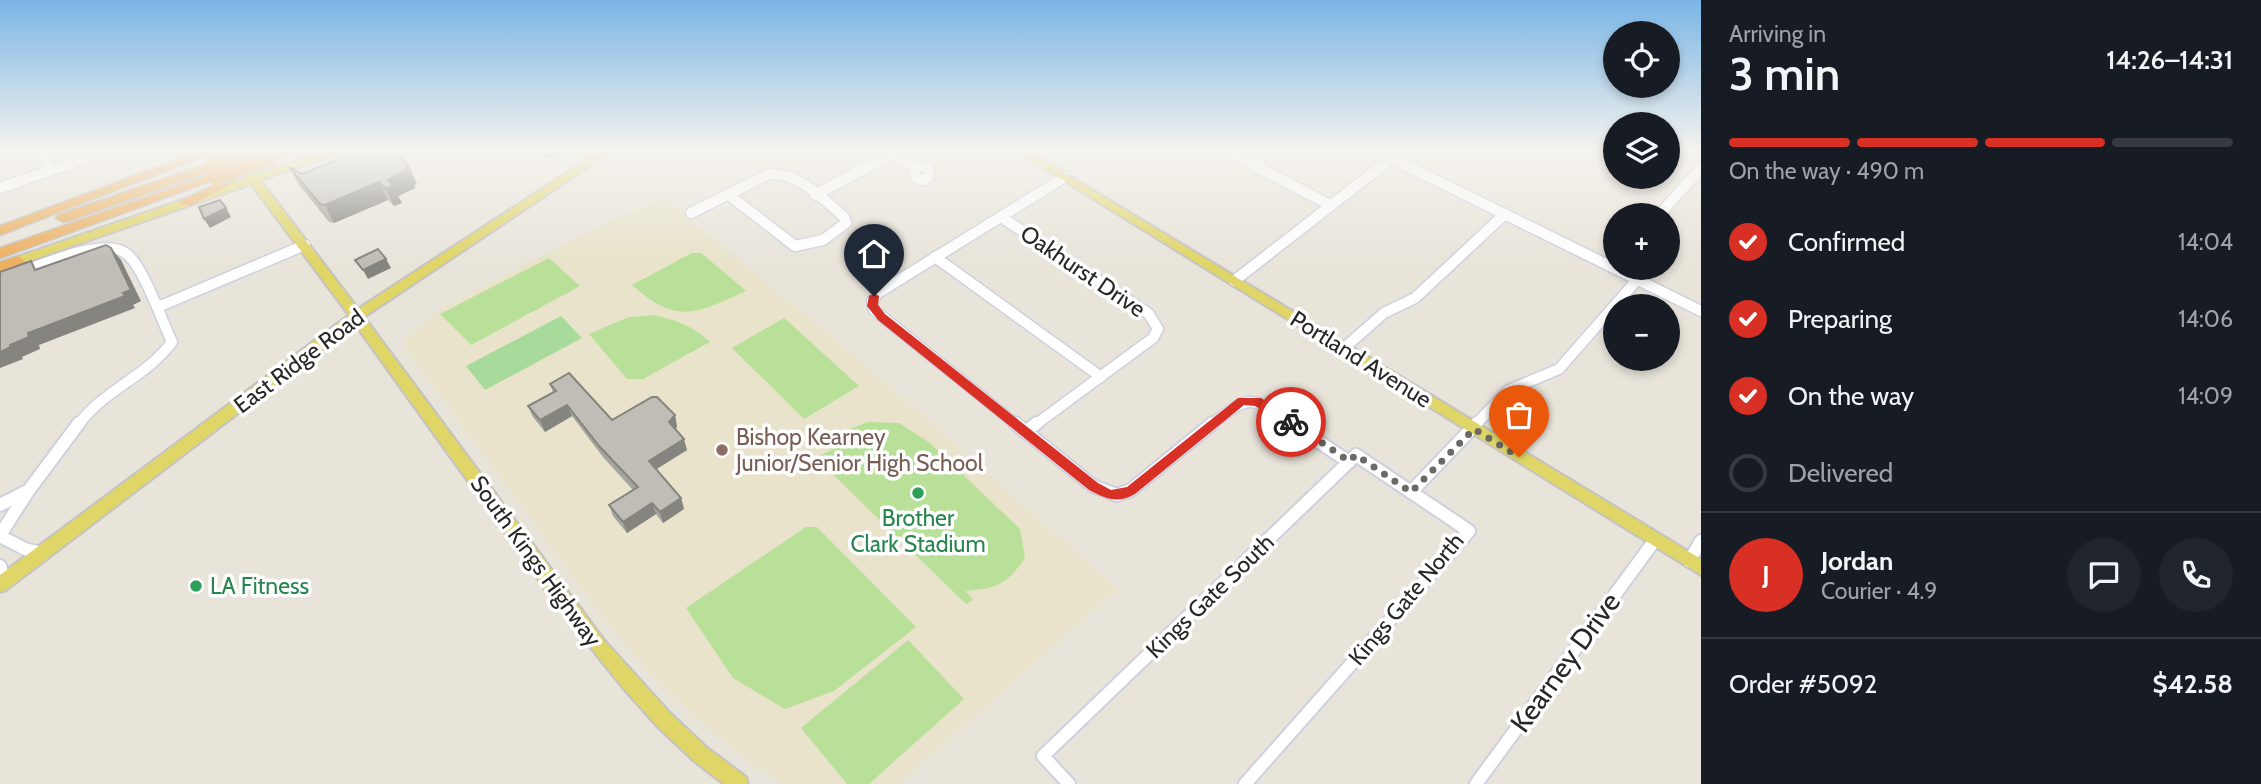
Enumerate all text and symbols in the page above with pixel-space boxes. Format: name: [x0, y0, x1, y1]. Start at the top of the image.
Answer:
text: Arriving in: [1729, 20, 1826, 48]
map controls: [1603, 21, 1680, 371]
button: locate: [1603, 21, 1680, 98]
text: 14:26–14:31: [2106, 44, 2233, 76]
text: 3 min: [1729, 46, 1840, 102]
button: layers: [1603, 112, 1680, 189]
text: On the way · 490 m: [1729, 157, 1924, 185]
button: +: [1603, 203, 1680, 280]
street label: Oakhurst Drive: [1015, 219, 1151, 323]
icon: check: [1729, 223, 1767, 261]
pin: [844, 224, 904, 296]
text: Confirmed: [1788, 226, 1905, 258]
text: 14:04: [2178, 228, 2233, 256]
icon: home: [855, 235, 893, 273]
button: −: [1603, 294, 1680, 371]
icon: check: [1729, 300, 1767, 338]
street label: East Ridge Road: [228, 303, 370, 419]
text: Preparing: [1788, 303, 1892, 335]
street label: Portland Avenue: [1285, 305, 1437, 414]
text: 14:06: [2178, 305, 2233, 333]
icon: check: [1729, 377, 1767, 415]
text: On the way: [1788, 380, 1914, 412]
text: 14:09: [2178, 382, 2233, 410]
pin: [1489, 385, 1549, 457]
courier: [1256, 387, 1326, 457]
icon: bag: [1500, 396, 1538, 434]
icon: bike: [1272, 403, 1310, 441]
place label: Bishop Kearney Junior/Senior High School: [735, 423, 984, 477]
marker: Bishop Kearney Junior/Senior High School: [714, 442, 730, 458]
text: Delivered: [1788, 457, 1893, 489]
street label: South Kings Highway: [465, 470, 608, 652]
marker: Brother Clark Stadium: [910, 485, 926, 501]
place label: Brother Clark Stadium: [850, 504, 986, 558]
street label: Kings Gate North: [1342, 527, 1470, 671]
street label: Kings Gate South: [1140, 528, 1280, 664]
button: chat: [2067, 538, 2141, 612]
button: phone: [2159, 538, 2233, 612]
text: Jordan: [1821, 545, 1893, 577]
text: J: [1762, 559, 1770, 591]
place label: LA Fitness: [210, 572, 309, 600]
text: Courier · 4.9: [1821, 577, 1937, 605]
marker: LA Fitness: [188, 578, 204, 594]
street label: Kearney Drive: [1503, 585, 1627, 739]
text: Order #5092: [1729, 668, 1877, 700]
text: $42.58: [2153, 668, 2233, 700]

